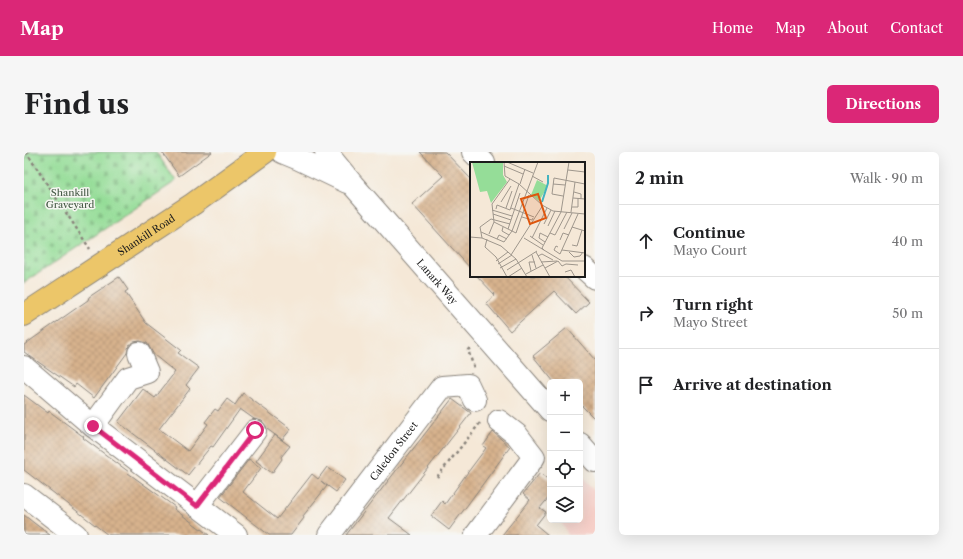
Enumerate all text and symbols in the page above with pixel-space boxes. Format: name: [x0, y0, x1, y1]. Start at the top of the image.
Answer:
text: Map: [20, 17, 64, 40]
text: Home: [712, 19, 753, 37]
text: Map: [775, 19, 805, 37]
text: About: [827, 19, 868, 37]
text: Contact: [890, 19, 943, 37]
button: Directions: [827, 85, 939, 123]
text: Find us: [24, 87, 129, 121]
inset map: [470, 162, 585, 277]
text: 2 min: [635, 168, 684, 188]
text: Walk · 90 m: [850, 170, 923, 186]
park label: Shankill Graveyard: [46, 186, 94, 211]
street label: Shankill Road: [115, 211, 177, 258]
text: Continue: [673, 223, 745, 242]
icon: ahead: [635, 230, 657, 252]
text: 40 m: [892, 233, 923, 249]
text: Mayo Court: [673, 242, 747, 258]
street label: Lanark Way: [414, 256, 461, 307]
text: Turn right: [673, 295, 753, 314]
icon: right: [635, 302, 657, 324]
text: 50 m: [892, 305, 923, 321]
text: Mayo Street: [673, 314, 748, 330]
icon: arrive: [635, 374, 657, 396]
text: Arrive at destination: [673, 375, 832, 394]
map controls: [547, 379, 583, 523]
button: +: [547, 379, 583, 415]
button: −: [547, 415, 583, 451]
route end: [84, 417, 102, 435]
street label: Caledon Street: [367, 418, 420, 483]
route start: [246, 421, 264, 439]
button: locate: [547, 451, 583, 487]
button: layers: [547, 487, 583, 523]

